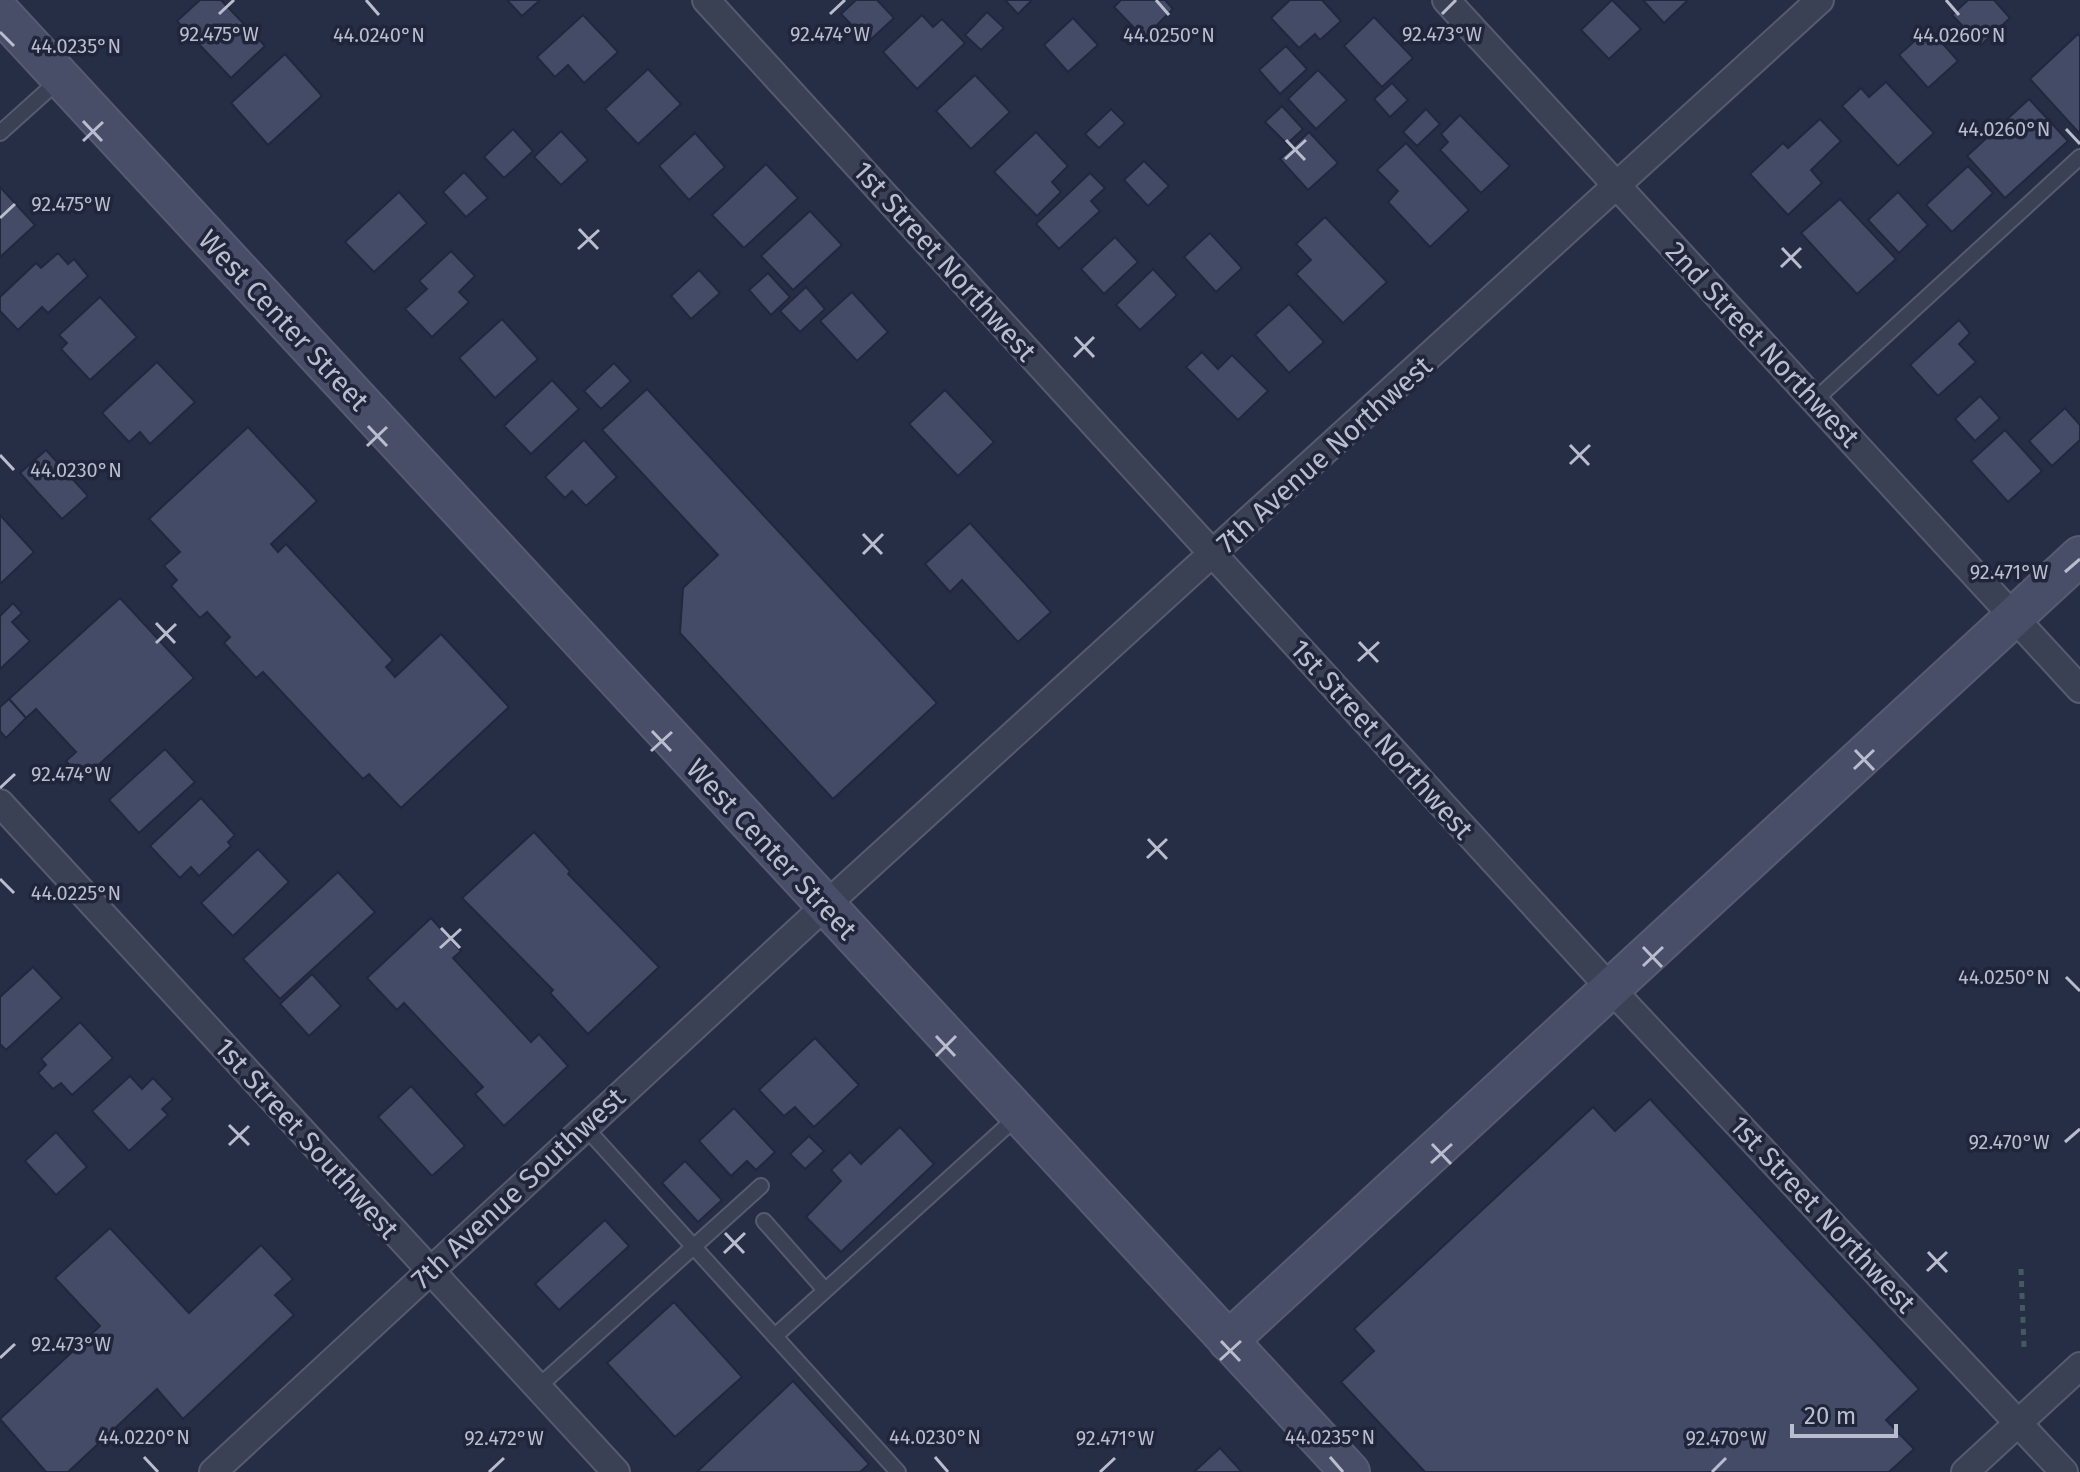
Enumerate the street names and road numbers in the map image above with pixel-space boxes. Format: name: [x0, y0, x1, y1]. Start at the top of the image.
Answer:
street label: 1st Street Northwest: [846, 155, 1044, 369]
street label: West Center Street: [192, 223, 376, 418]
street label: 2nd Street Northwest: [1659, 235, 1867, 455]
street label: 7th Avenue Northwest: [1210, 348, 1439, 560]
street label: 1st Street Northwest: [1283, 633, 1481, 847]
street label: West Center Street: [680, 752, 864, 947]
street label: 1st Street Southwest: [208, 1031, 406, 1246]
street label: 7th Avenue Southwest: [405, 1080, 633, 1296]
street label: 1st Street Northwest: [1723, 1109, 1923, 1320]

